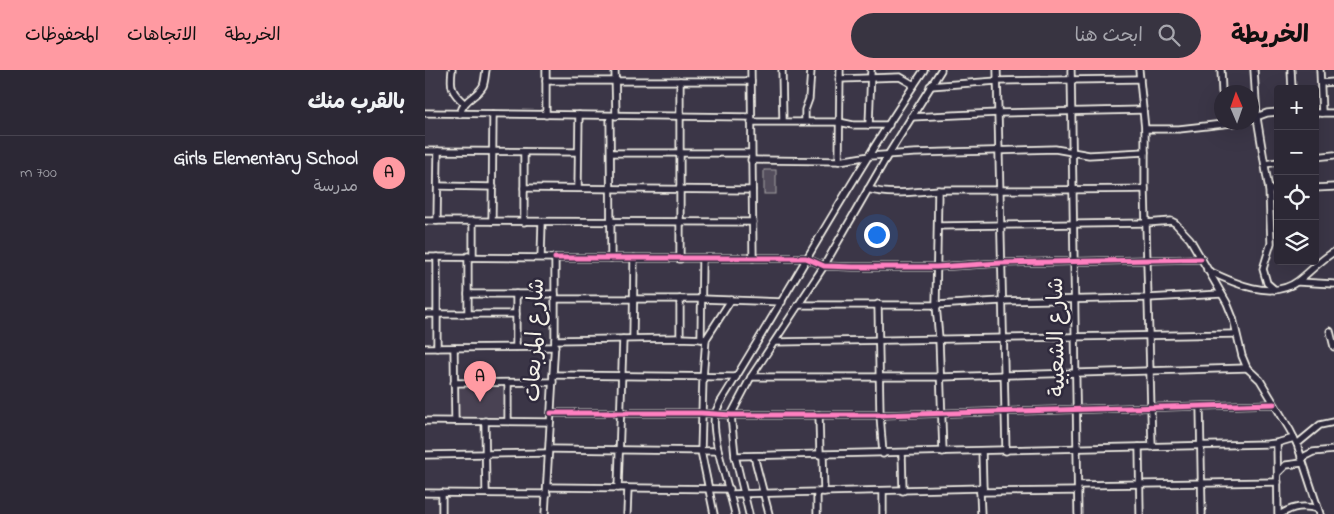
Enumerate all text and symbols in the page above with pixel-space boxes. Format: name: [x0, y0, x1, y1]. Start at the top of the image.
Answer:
search box: [851, 13, 1201, 58]
text: الخريطة: [1231, 19, 1309, 54]
icon: search: [1155, 21, 1183, 49]
text: المحفوظات: [25, 23, 99, 49]
text: الاتجاهات: [127, 23, 197, 49]
text: الخريطة: [225, 23, 281, 49]
text: ابحث هنا: [1075, 23, 1143, 50]
north arrow: [1214, 85, 1259, 130]
map controls: [1274, 85, 1319, 265]
button: +: [1274, 85, 1319, 130]
text: بالقرب منك: [308, 88, 405, 118]
button: −: [1274, 130, 1319, 175]
text: Girls Elementary School: [173, 146, 358, 173]
text: 700 m: [20, 161, 57, 185]
text: A: [384, 161, 394, 185]
text: مدرسة: [313, 175, 358, 199]
button: locate: [1274, 175, 1319, 220]
button: layers: [1274, 220, 1319, 265]
your location: [864, 222, 890, 248]
street label: شارع الشعبية: [1041, 277, 1075, 397]
street label: شارع المربعات: [518, 278, 554, 402]
pin: A: [464, 361, 496, 402]

